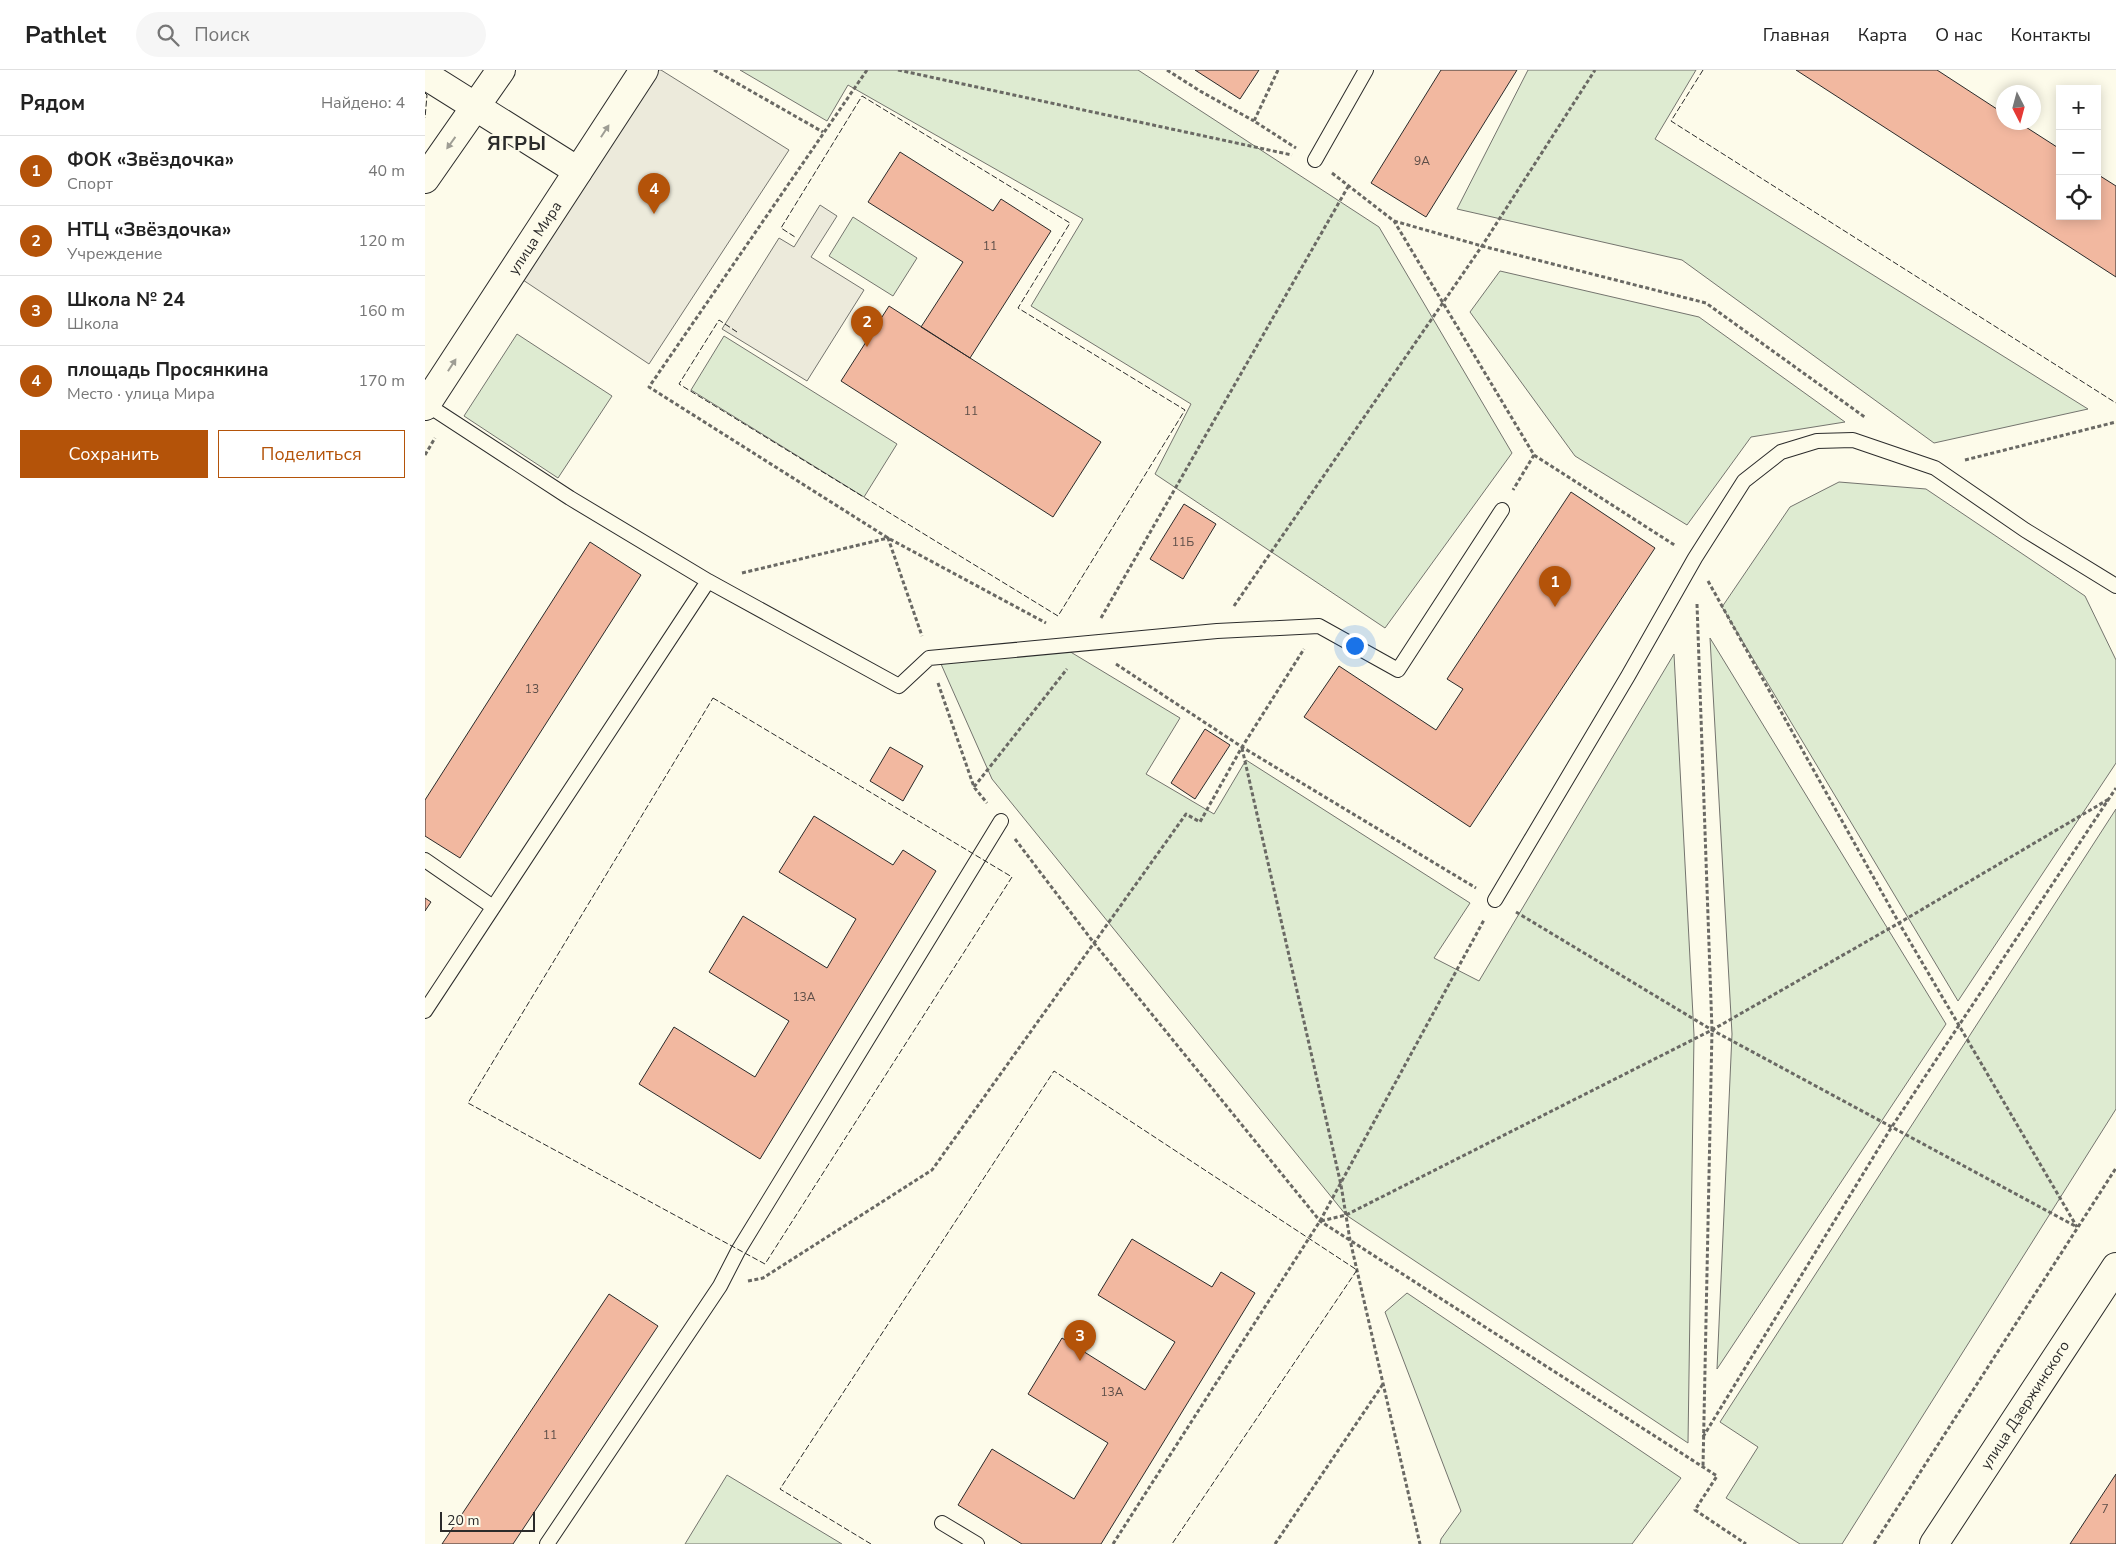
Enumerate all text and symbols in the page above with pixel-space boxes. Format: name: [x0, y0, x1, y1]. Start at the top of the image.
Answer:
search box: [136, 12, 486, 57]
text: Pathlet: [25, 19, 106, 51]
icon: search: [154, 21, 182, 49]
text: Поиск: [194, 22, 249, 48]
text: Главная: [1763, 23, 1830, 47]
text: Карта: [1858, 23, 1907, 47]
text: О нас: [1935, 23, 1983, 47]
text: Контакты: [2011, 23, 2091, 47]
north arrow: [1996, 85, 2041, 130]
map controls: [2056, 85, 2101, 220]
button: +: [2056, 85, 2101, 130]
text: Рядом: [20, 89, 85, 117]
text: Найдено: 4: [321, 92, 405, 114]
one-way arrow: [600, 124, 610, 137]
district label: ЯГРЫ: [487, 130, 547, 157]
button: −: [2056, 130, 2101, 175]
one-way arrow: [446, 136, 456, 150]
text: ФОК «Звёздочка»: [67, 147, 234, 173]
house number: 9А: [1414, 153, 1430, 169]
text: 1: [31, 160, 41, 182]
text: 40 m: [368, 160, 405, 182]
text: Спорт: [67, 173, 113, 195]
pin: 4: [638, 173, 670, 214]
button: locate: [2056, 175, 2101, 220]
street label: улица Мира: [504, 197, 566, 279]
text: НТЦ «Звёздочка»: [67, 217, 231, 243]
text: 2: [31, 230, 41, 252]
text: 120 m: [358, 230, 405, 252]
house number: 11: [983, 238, 997, 254]
text: Учреждение: [67, 243, 162, 265]
text: Школа № 24: [67, 287, 185, 313]
text: 3: [31, 300, 41, 322]
text: 160 m: [358, 300, 405, 322]
pin: 2: [851, 306, 883, 347]
text: Школа: [67, 313, 119, 335]
text: площадь Просянкина: [67, 357, 269, 383]
one-way arrow: [447, 358, 456, 371]
text: 4: [31, 370, 41, 392]
text: 170 m: [358, 370, 405, 392]
text: Место · улица Мира: [67, 383, 215, 405]
house number: 11: [964, 403, 978, 419]
button: Сохранить: [20, 430, 208, 478]
button: Поделиться: [218, 430, 405, 478]
house number: 11Б: [1172, 534, 1194, 550]
pin: 1: [1539, 566, 1571, 607]
your location: [1342, 633, 1368, 659]
house number: 13: [525, 681, 539, 697]
house number: 13А: [792, 989, 816, 1005]
pin: 3: [1064, 1320, 1096, 1361]
street label: улица Дзержинского: [1976, 1337, 2074, 1473]
house number: 13А: [1100, 1384, 1124, 1400]
house number: 11: [543, 1427, 557, 1443]
house number: 7: [2101, 1501, 2109, 1517]
scale bar: [440, 1509, 535, 1532]
text: 20 m: [447, 1511, 479, 1530]

